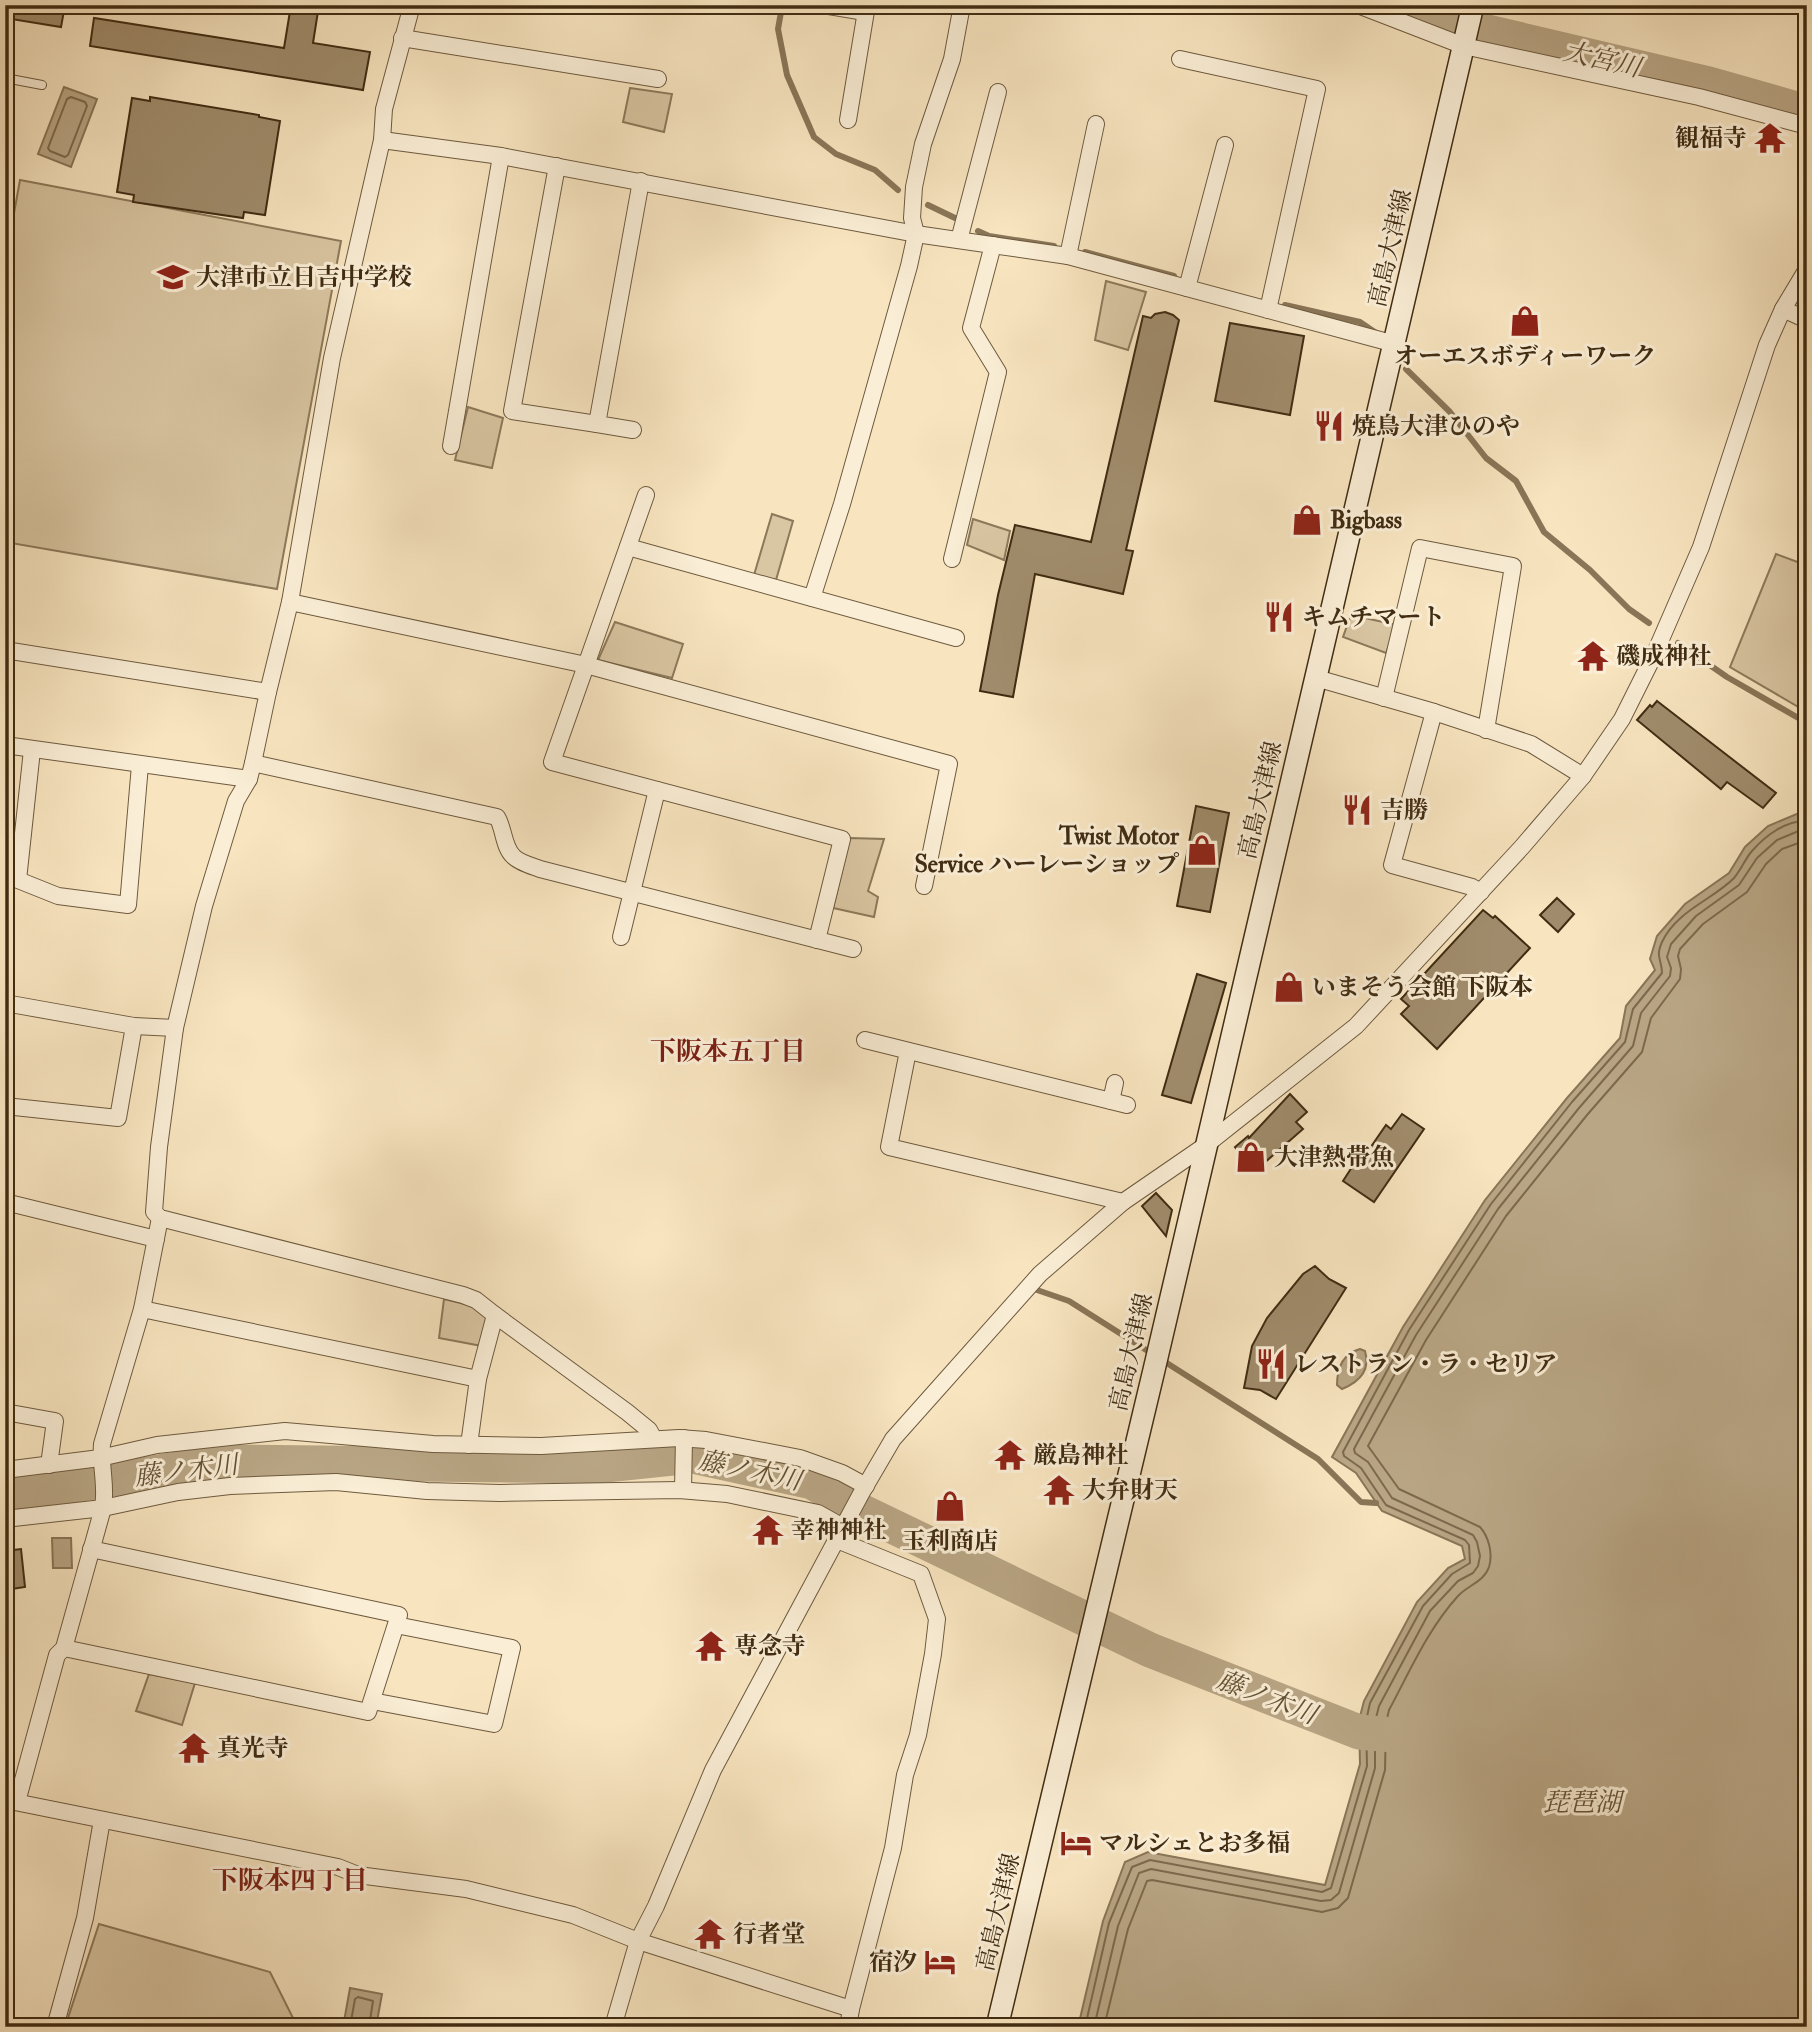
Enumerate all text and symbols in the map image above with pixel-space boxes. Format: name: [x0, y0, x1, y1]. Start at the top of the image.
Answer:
water label: 大宮川: [1560, 36, 1646, 85]
temple icon: 観福寺: [1753, 121, 1787, 155]
place label: 観福寺: [1675, 123, 1747, 154]
street label: 高島大津線: [1362, 186, 1419, 310]
school or university icon: 大津市立日吉中学校: [156, 260, 190, 294]
place label: 大津市立日吉中学校: [196, 262, 412, 293]
shop icon: オーエスボディーワーク: [1508, 304, 1542, 338]
place label: オーエスボディーワーク: [1394, 341, 1656, 372]
restaurant icon: 焼鳥大津ひのや: [1312, 409, 1346, 443]
place label: 焼鳥大津ひのや: [1352, 411, 1520, 442]
shop icon: Bigbass: [1290, 503, 1324, 537]
place label: Bigbass: [1330, 505, 1402, 536]
restaurant icon: キムチマート: [1262, 600, 1296, 634]
place label: キムチマート: [1302, 602, 1445, 633]
temple icon: 磯成神社: [1576, 639, 1610, 673]
place label: 磯成神社: [1616, 641, 1712, 672]
street label: 高島大津線: [1232, 738, 1289, 862]
restaurant icon: 吉勝: [1340, 793, 1374, 827]
place label: 吉勝: [1380, 795, 1428, 826]
place label: Twist Motor Service ハーレーショップ: [915, 821, 1180, 880]
shop icon: Twist Motor Service ハーレーショップ: [1185, 833, 1219, 867]
shop icon: いまそう会館 下阪本: [1272, 970, 1306, 1004]
place label: いまそう会館 下阪本: [1312, 972, 1533, 1003]
district label: 下阪本五丁目: [650, 1036, 806, 1068]
shop icon: 大津熱帯魚: [1234, 1140, 1268, 1174]
place label: 大津熱帯魚: [1274, 1142, 1394, 1173]
street label: 高島大津線: [1103, 1290, 1160, 1414]
restaurant icon: レストラン・ラ・セリア: [1254, 1347, 1288, 1381]
place label: レストラン・ラ・セリア: [1294, 1349, 1557, 1380]
temple icon: 厳島神社: [993, 1438, 1027, 1472]
place label: 厳島神社: [1033, 1440, 1129, 1471]
water label: 藤ノ木川: [696, 1445, 807, 1498]
water label: 藤ノ木川: [133, 1448, 243, 1493]
temple icon: 大弁財天: [1042, 1473, 1076, 1507]
place label: 大弁財天: [1082, 1475, 1178, 1506]
shop icon: 玉利商店: [933, 1489, 967, 1523]
temple icon: 幸神神社: [751, 1513, 785, 1547]
place label: 幸神神社: [791, 1515, 887, 1546]
place label: 玉利商店: [902, 1526, 998, 1557]
temple icon: 専念寺: [694, 1629, 728, 1663]
place label: 専念寺: [734, 1631, 806, 1662]
water label: 藤ノ木川: [1212, 1664, 1324, 1733]
temple icon: 真光寺: [177, 1731, 211, 1765]
place label: 真光寺: [217, 1733, 289, 1764]
water label: 琵琶湖: [1543, 1787, 1625, 1819]
hotel icon: マルシェとお多福: [1059, 1826, 1093, 1860]
place label: マルシェとお多福: [1099, 1828, 1290, 1859]
street label: 高島大津線: [970, 1850, 1027, 1974]
district label: 下阪本四丁目: [212, 1865, 368, 1897]
temple icon: 行者堂: [693, 1917, 727, 1951]
place label: 行者堂: [733, 1919, 805, 1950]
hotel icon: 宿汐: [923, 1945, 957, 1979]
place label: 宿汐: [869, 1947, 917, 1978]

